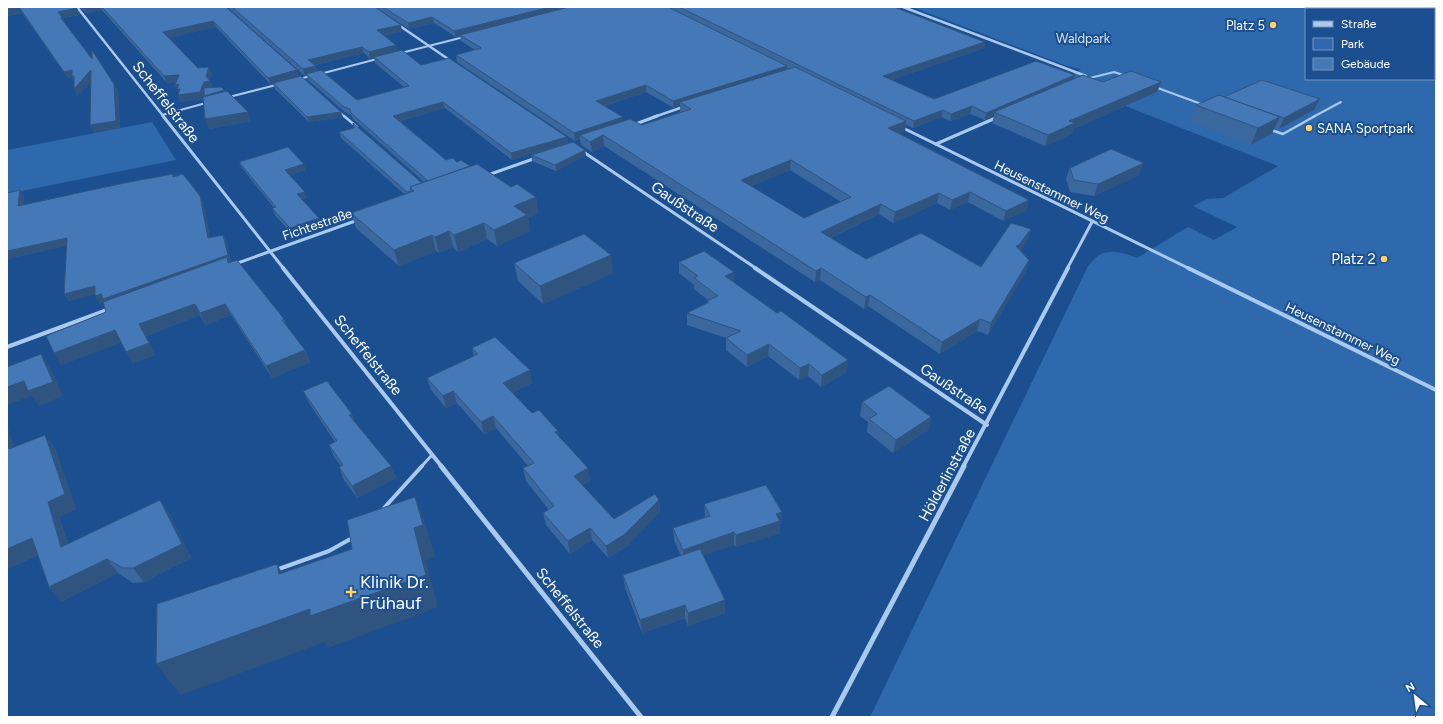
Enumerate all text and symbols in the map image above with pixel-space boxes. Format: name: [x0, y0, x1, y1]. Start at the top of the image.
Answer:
legend: [1305, 8, 1435, 80]
text: Straße: [1341, 17, 1377, 31]
place label: Platz 5: [1226, 18, 1265, 33]
marker: Platz 5: [1268, 20, 1278, 30]
park label: Waldpark: [1056, 31, 1111, 46]
text: Park: [1341, 37, 1364, 51]
text: Gebäude: [1341, 57, 1391, 71]
street label: Scheffelstraße: [129, 58, 203, 146]
place label: SANA Sportpark: [1317, 121, 1414, 136]
marker: SANA Sportpark: [1304, 123, 1314, 133]
street label: Heusenstammer Weg: [992, 157, 1112, 226]
street label: Gaußstraße: [648, 178, 722, 236]
street label: Fichtestraße: [280, 206, 354, 243]
place label: Platz 2: [1331, 250, 1376, 268]
marker: Platz 2: [1379, 254, 1389, 264]
street label: Heusenstammer Weg: [1283, 299, 1403, 368]
street label: Scheffelstraße: [330, 311, 406, 399]
street label: Gaußstraße: [917, 360, 991, 418]
street label: Hölderlinstraße: [915, 426, 979, 524]
street label: Scheffelstraße: [532, 564, 608, 652]
place label: Klinik Dr. Frühauf: [360, 571, 429, 614]
marker: Klinik Dr. Frühauf: [345, 586, 357, 598]
north arrow: [1395, 676, 1435, 716]
text: N: [1404, 680, 1417, 695]

